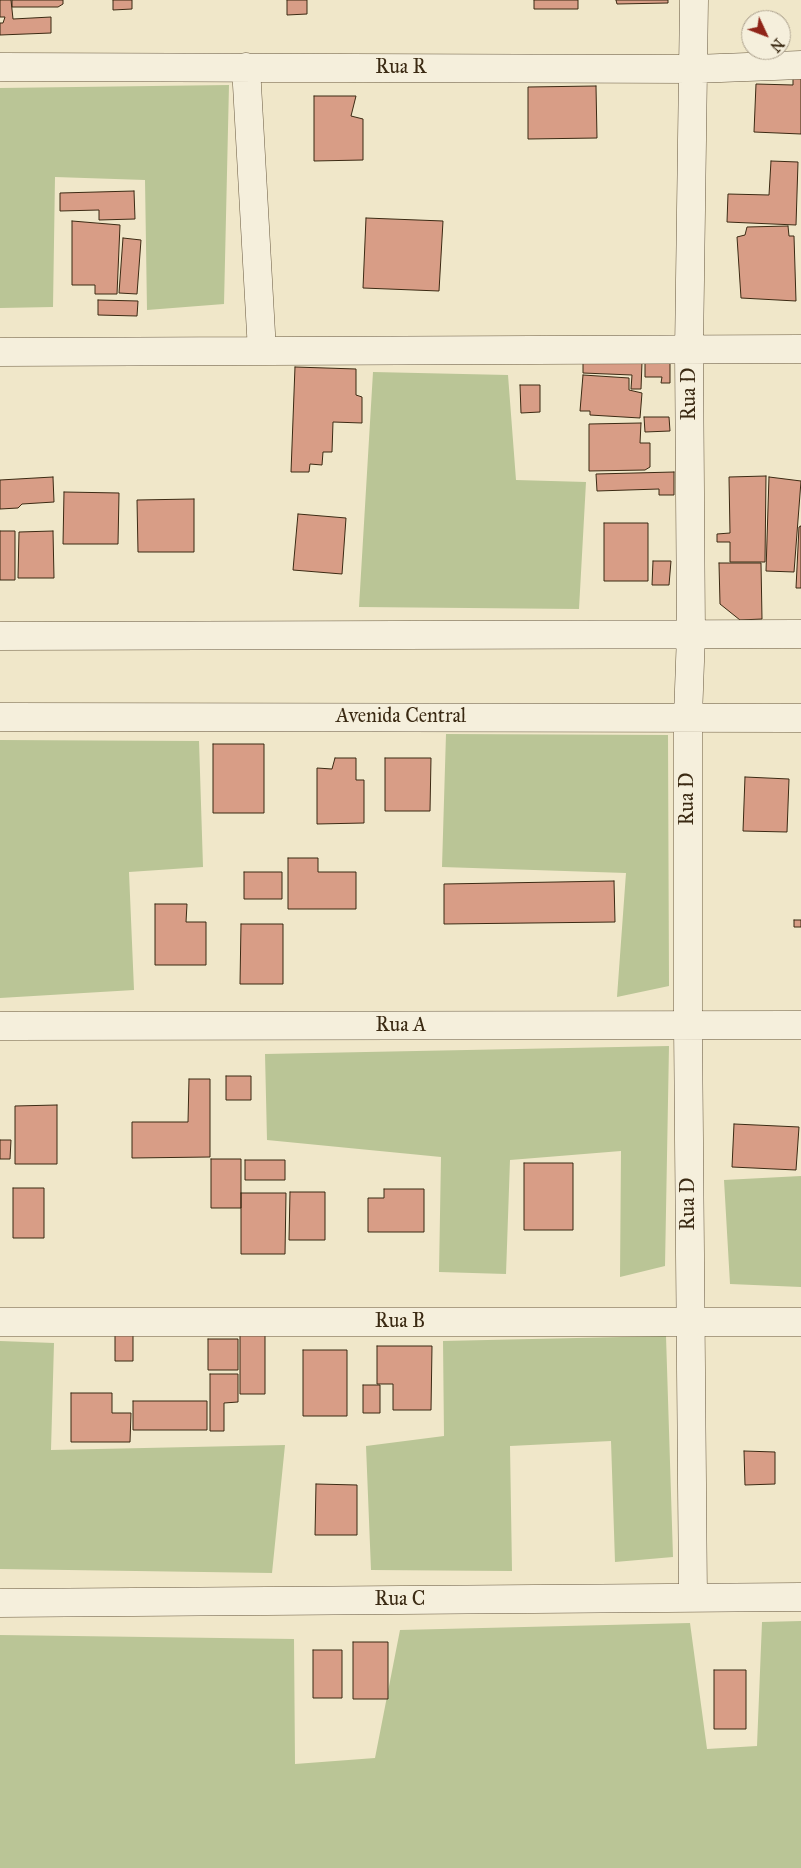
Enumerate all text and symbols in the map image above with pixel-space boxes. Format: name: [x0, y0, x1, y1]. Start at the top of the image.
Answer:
north arrow: [741, 10, 791, 60]
text: N: [766, 35, 787, 55]
street label: Rua R: [375, 56, 427, 80]
street label: Rua D: [678, 367, 702, 421]
street label: Avenida Central: [336, 705, 466, 729]
street label: Rua D: [676, 772, 700, 826]
street label: Rua A: [376, 1014, 426, 1038]
street label: Rua D: [677, 1177, 701, 1231]
street label: Rua B: [375, 1310, 425, 1334]
street label: Rua C: [375, 1588, 425, 1612]

